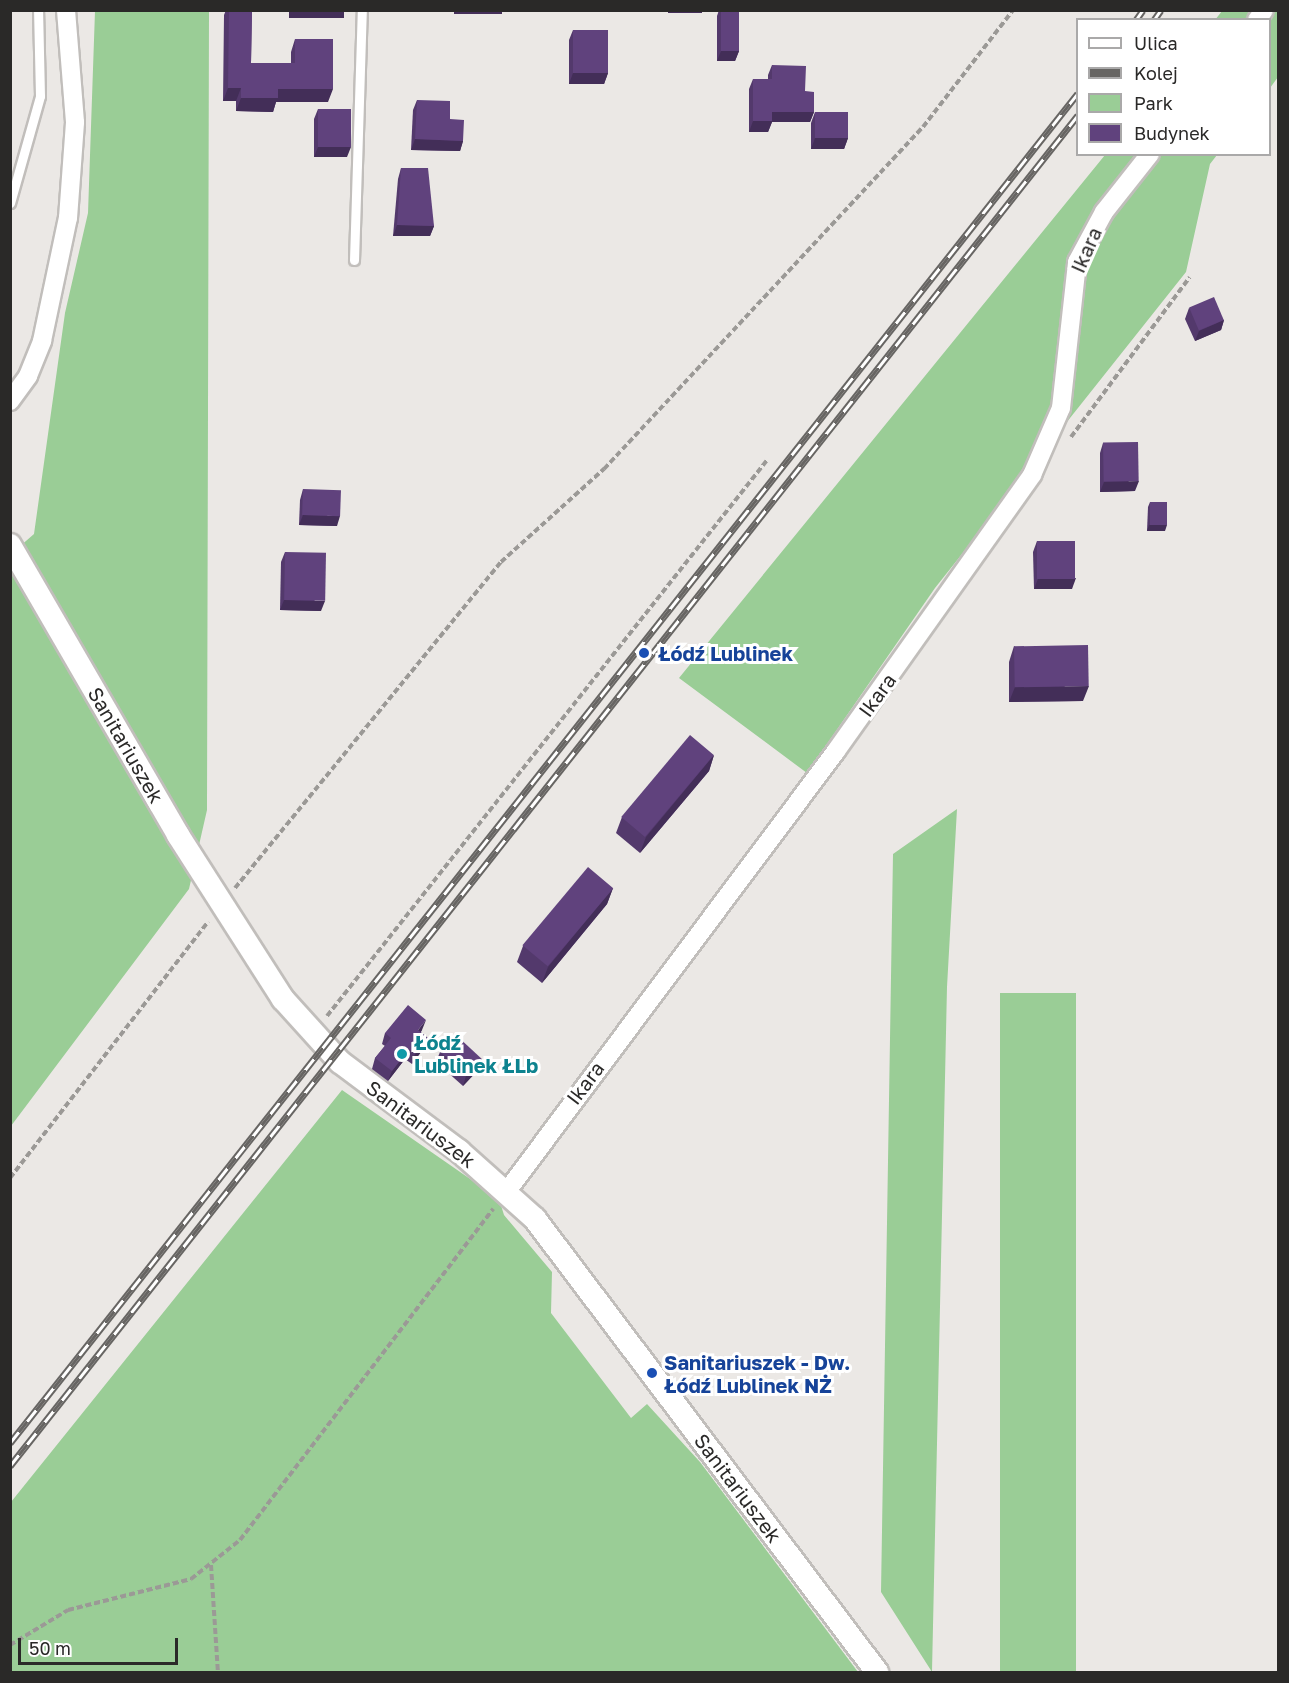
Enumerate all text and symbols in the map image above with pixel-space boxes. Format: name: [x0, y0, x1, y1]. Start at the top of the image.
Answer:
legend: [1076, 18, 1271, 156]
text: Ulica: [1134, 32, 1178, 54]
text: Kolej: [1134, 62, 1178, 84]
text: Park: [1134, 92, 1173, 114]
text: Budynek: [1134, 122, 1210, 144]
street label: Ikara: [1065, 223, 1107, 277]
place label: Łódź Lublinek: [658, 641, 793, 665]
marker: Łódź Lublinek: [635, 644, 653, 662]
street label: Ikara: [853, 669, 901, 721]
street label: Sanitariuszek: [83, 683, 169, 807]
place label: Łódź Lublinek ŁLb: [414, 1030, 538, 1077]
marker: Łódź Lublinek ŁLb: [395, 1047, 409, 1061]
street label: Ikara: [561, 1057, 609, 1109]
street label: Sanitariuszek: [362, 1075, 480, 1173]
place label: Sanitariuszek - Dw. Łódź Lublinek NŻ: [664, 1350, 850, 1397]
marker: Sanitariuszek - Dw. Łódź Lublinek NŻ: [645, 1366, 659, 1380]
street label: Sanitariuszek: [689, 1429, 787, 1547]
scale bar: [21, 1626, 182, 1664]
text: 50 m: [29, 1637, 71, 1659]

